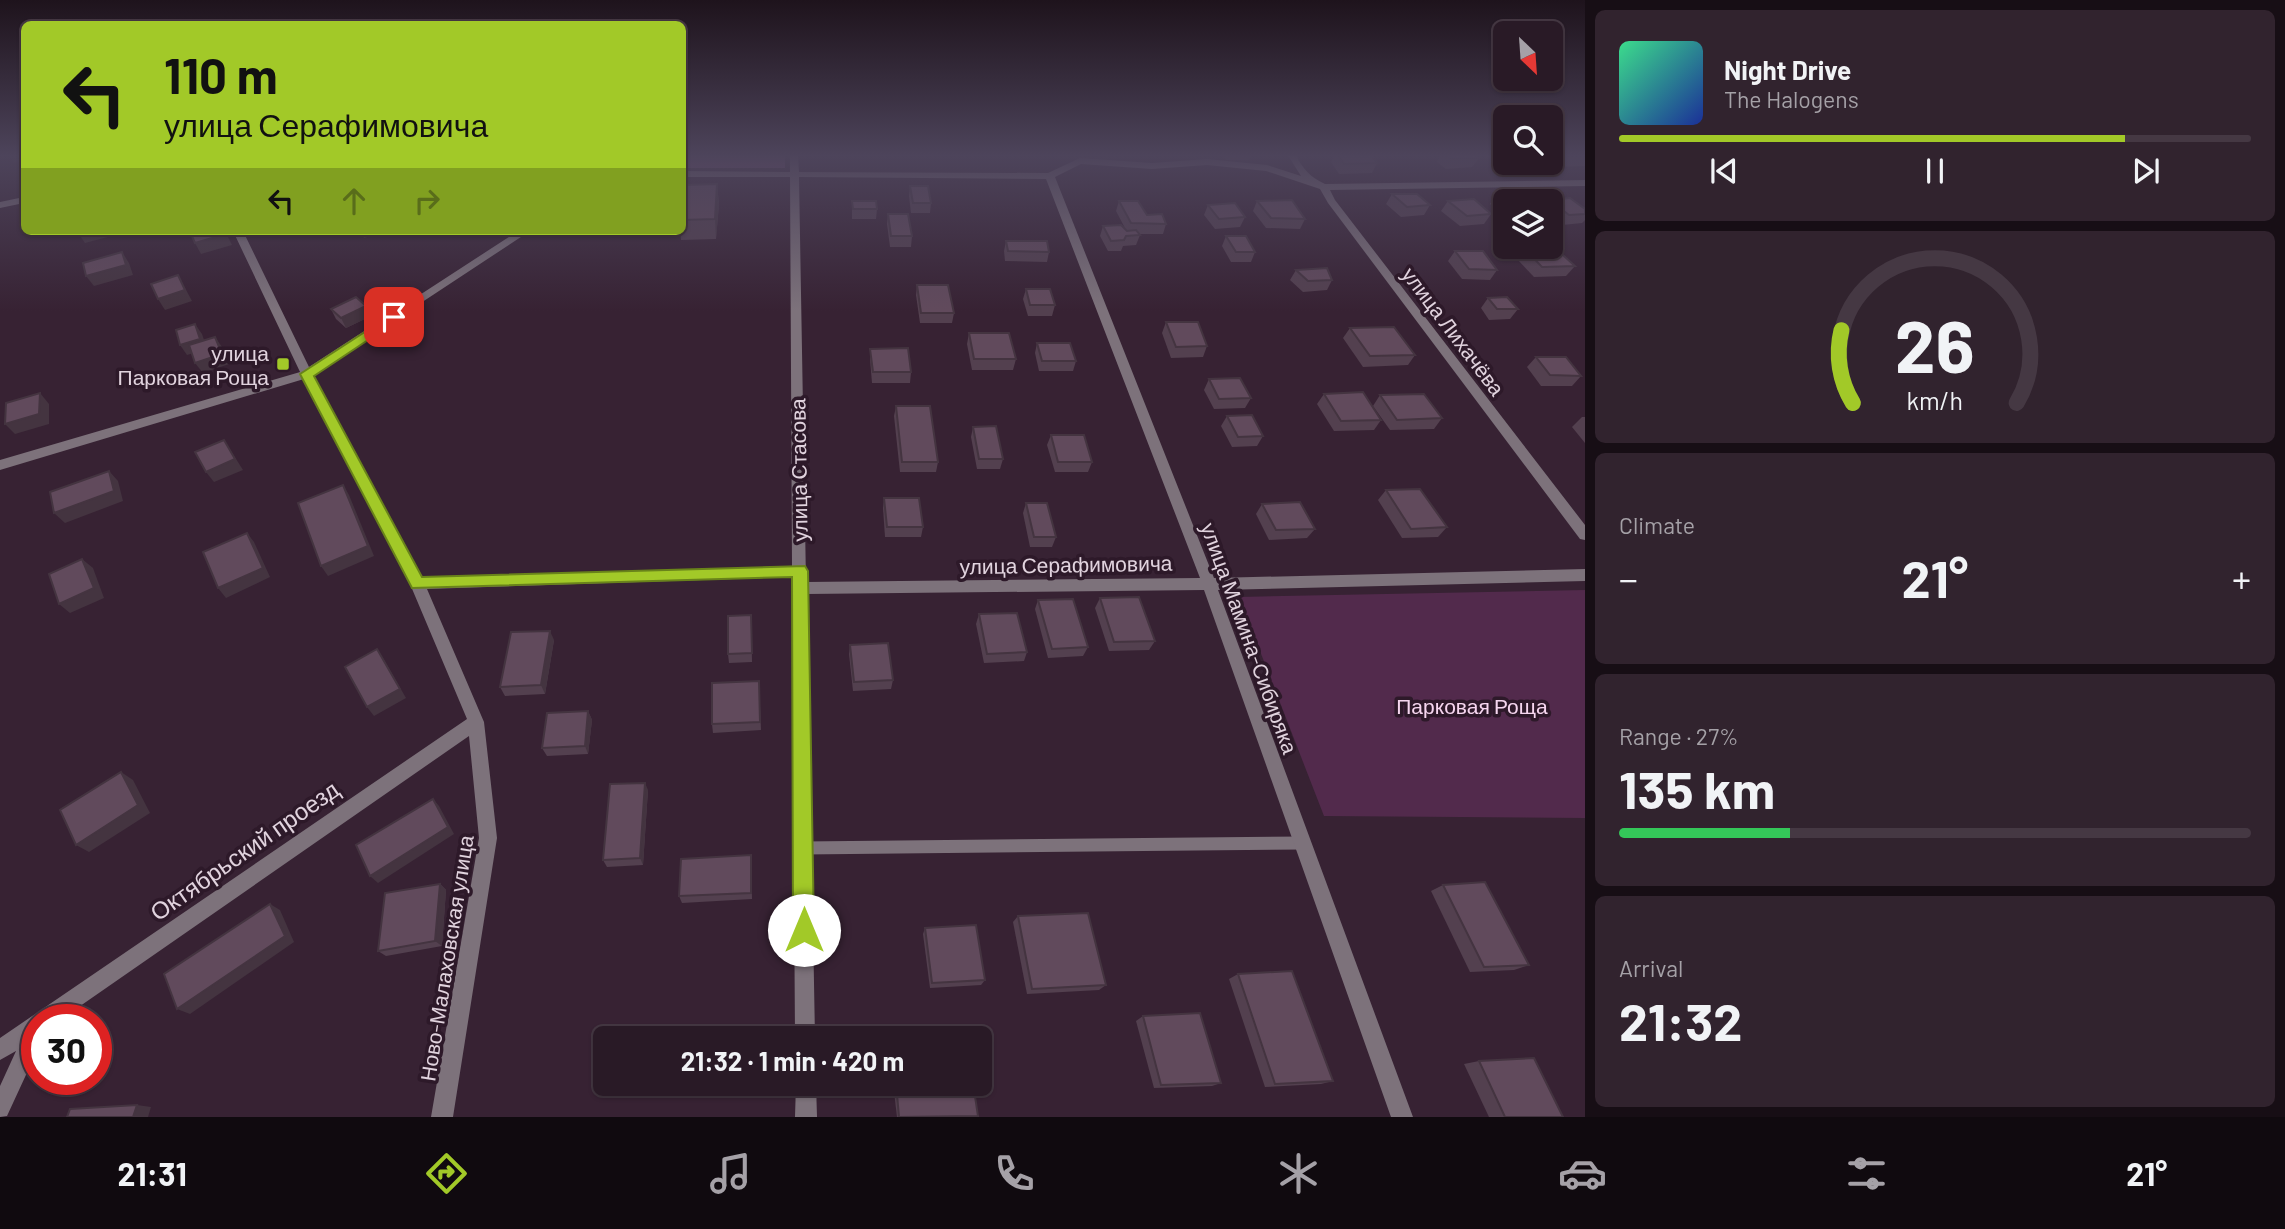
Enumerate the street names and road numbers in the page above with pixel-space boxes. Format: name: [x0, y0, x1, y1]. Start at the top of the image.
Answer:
street label: улица Лихачёва: [1398, 262, 1511, 400]
street label: улица Стасова: [784, 398, 812, 542]
street label: улица Мамина-Сибиряка: [1197, 519, 1304, 757]
street label: улица Серафимовича: [959, 550, 1173, 578]
street label: Октябрьский проезд: [144, 774, 344, 926]
street label: Ново-Малаховская улица: [414, 833, 478, 1083]

